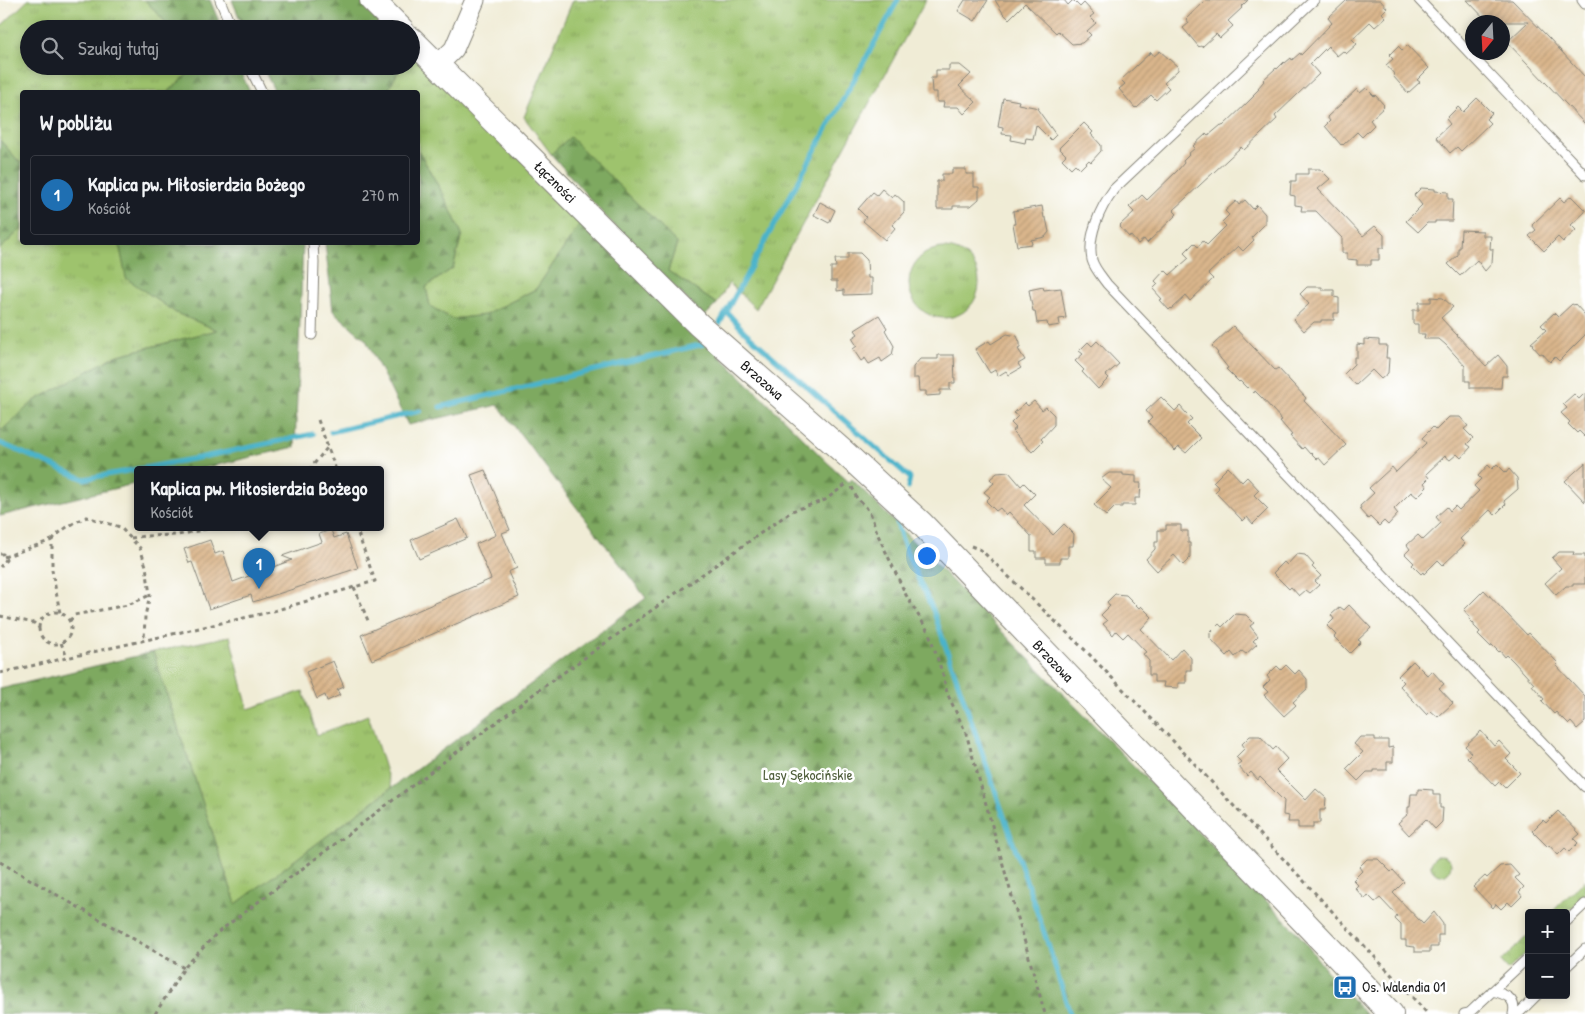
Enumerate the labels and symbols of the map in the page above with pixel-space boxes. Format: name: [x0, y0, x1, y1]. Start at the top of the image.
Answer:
north arrow: [1465, 15, 1510, 60]
street label: Łączności: [529, 156, 581, 208]
street label: Brzozowa: [736, 355, 789, 404]
your location: [914, 543, 940, 569]
pin: 1: [243, 548, 275, 589]
street label: Brzozowa: [1028, 635, 1079, 686]
park label: Lasy Sękocińskie: [763, 764, 853, 785]
bus stop icon: Os. Walendia 01: [1332, 974, 1358, 1000]
place label: Os. Walendia 01: [1362, 976, 1445, 997]

